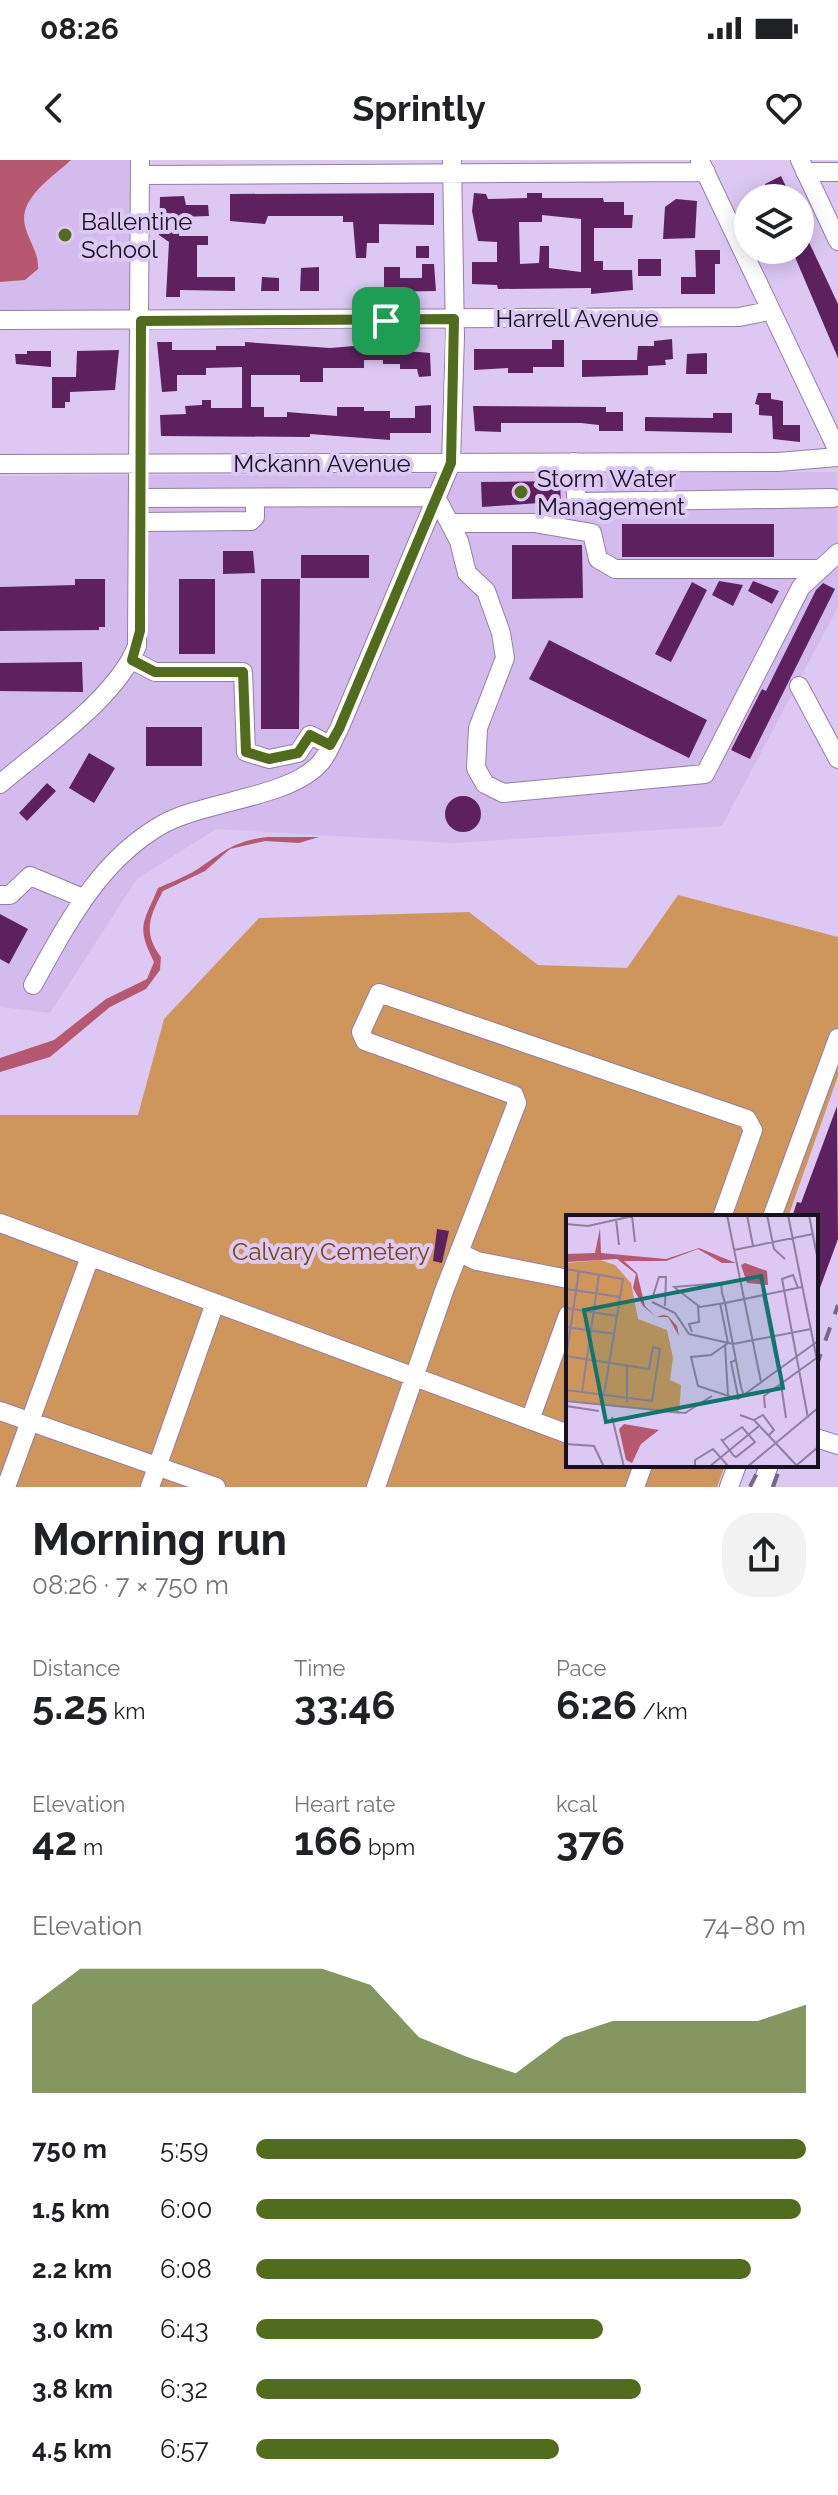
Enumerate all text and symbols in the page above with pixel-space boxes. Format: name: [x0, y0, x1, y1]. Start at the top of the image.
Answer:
text: 08:26: [40, 11, 119, 46]
icon: back: [32, 86, 76, 130]
icon: heart: [762, 86, 806, 130]
text: Sprintly: [352, 87, 486, 129]
map controls: [734, 184, 814, 264]
button: layers: [734, 184, 814, 264]
place label: Ballentine School: [81, 207, 192, 264]
marker: Ballentine School: [56, 226, 74, 244]
pin: [352, 287, 420, 355]
icon: arrive: [364, 299, 408, 343]
street label: Harrell Avenue: [495, 304, 659, 333]
street label: Mckann Avenue: [233, 449, 411, 478]
place label: Storm Water Management: [537, 464, 685, 521]
marker: Storm Water Management: [512, 483, 530, 501]
inset map: [566, 1215, 818, 1467]
park label: Calvary Cemetery: [232, 1237, 430, 1266]
button: share: [722, 1513, 806, 1597]
text: Morning run: [32, 1514, 287, 1565]
text: 08:26 · 7 × 750 m: [32, 1570, 229, 1600]
text: Distance: [32, 1655, 120, 1681]
text: Time: [294, 1655, 345, 1681]
text: Pace: [556, 1655, 606, 1681]
text: 5.25: [32, 1681, 108, 1728]
text: 33:46: [294, 1681, 396, 1728]
text: 6:26: [556, 1681, 637, 1728]
text: km: [108, 1698, 145, 1724]
text: /km: [637, 1698, 688, 1724]
text: Elevation: [32, 1791, 125, 1817]
text: Heart rate: [294, 1791, 395, 1817]
text: kcal: [556, 1791, 597, 1817]
text: 42: [32, 1817, 77, 1864]
text: 166: [294, 1817, 362, 1864]
text: 376: [556, 1817, 625, 1864]
text: m: [77, 1834, 103, 1860]
text: bpm: [362, 1834, 415, 1860]
text: Elevation: [32, 1911, 142, 1941]
text: 74–80 m: [703, 1911, 806, 1941]
text: 750 m: [32, 2134, 107, 2164]
text: 5:59: [160, 2134, 208, 2164]
text: 1.5 km: [32, 2194, 110, 2224]
text: 6:00: [160, 2194, 212, 2224]
text: 2.2 km: [32, 2254, 112, 2284]
text: 6:08: [160, 2254, 212, 2284]
text: 3.0 km: [32, 2314, 113, 2344]
text: 6:43: [160, 2314, 209, 2344]
text: 3.8 km: [32, 2374, 113, 2404]
text: 6:32: [160, 2374, 208, 2404]
text: 4.5 km: [32, 2434, 112, 2464]
text: 6:57: [160, 2434, 209, 2464]

